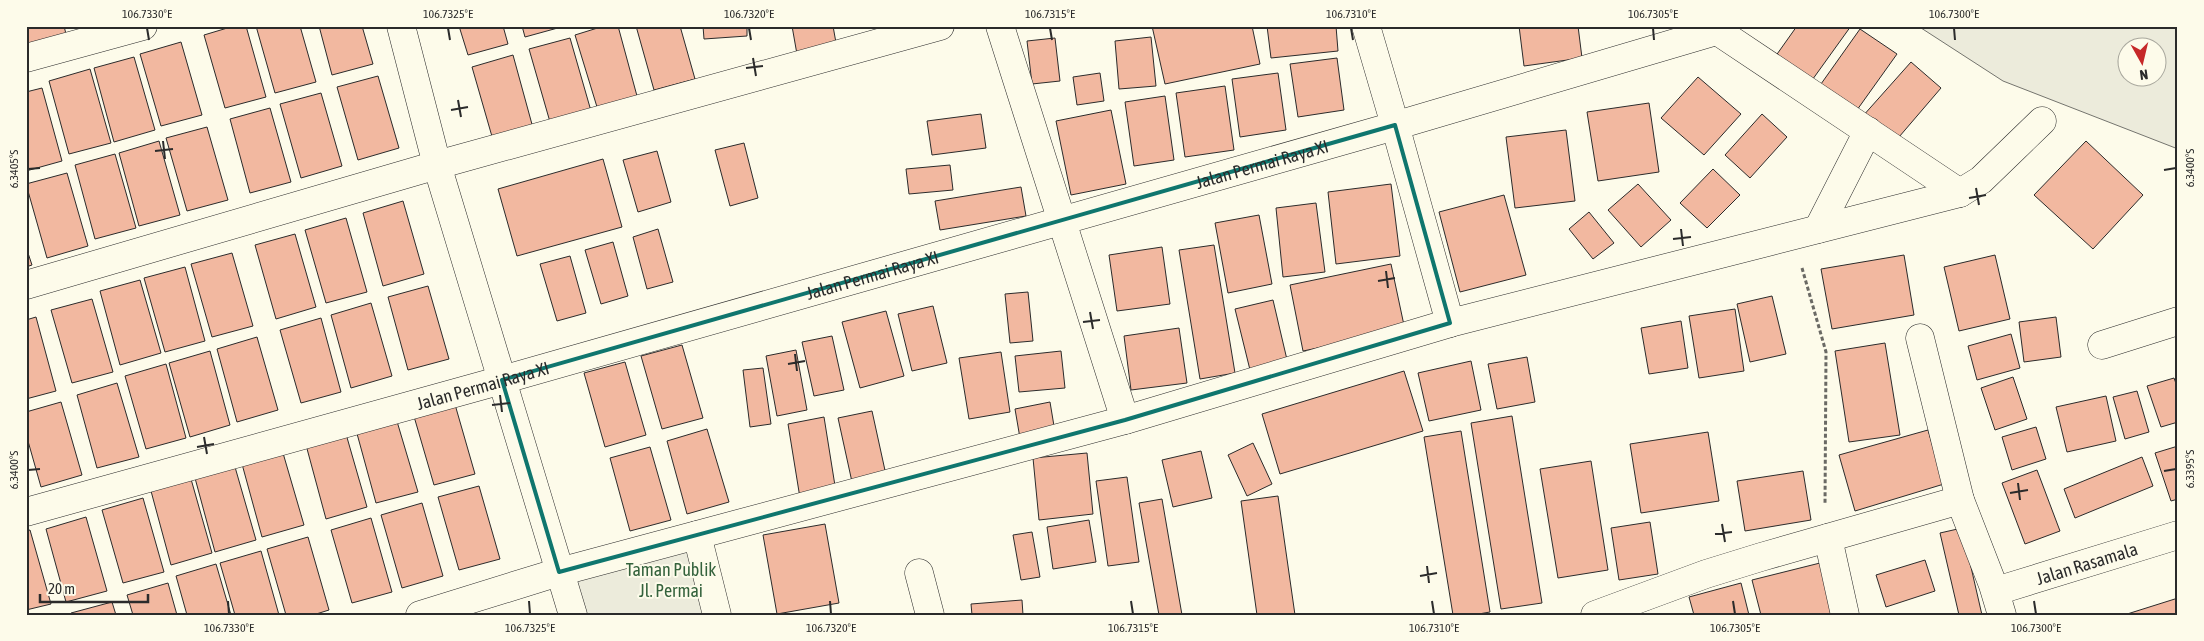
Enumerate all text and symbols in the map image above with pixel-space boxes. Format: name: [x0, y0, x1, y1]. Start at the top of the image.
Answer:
text: 106.7330°E: [122, 7, 172, 21]
text: 106.7325°E: [423, 7, 473, 21]
text: 106.7320°E: [724, 7, 774, 21]
text: 106.7315°E: [1025, 7, 1075, 21]
text: 106.7310°E: [1326, 7, 1376, 21]
text: 106.7305°E: [1628, 7, 1678, 21]
text: 106.7300°E: [1929, 7, 1979, 21]
north arrow: [2116, 38, 2166, 88]
text: N: [2139, 66, 2149, 83]
street label: Jalan Permai Raya XI: [1193, 135, 1331, 193]
text: 6.3400°S: [2183, 149, 2197, 187]
text: 6.3405°S: [7, 150, 21, 188]
street label: Jalan Permai Raya XI: [804, 246, 941, 303]
street label: Jalan Permai Raya XI: [414, 357, 551, 414]
text: 6.3395°S: [2183, 450, 2197, 488]
text: 6.3400°S: [7, 451, 21, 489]
street label: Jalan Rasamala: [2033, 538, 2140, 589]
park label: Taman Publik Jl. Permai: [626, 559, 716, 601]
scale bar: [40, 571, 148, 603]
text: 20 m: [48, 580, 75, 597]
text: 106.7330°E: [204, 621, 254, 635]
text: 106.7325°E: [505, 621, 555, 635]
text: 106.7320°E: [806, 621, 856, 635]
text: 106.7315°E: [1108, 621, 1158, 635]
text: 106.7310°E: [1409, 621, 1459, 635]
text: 106.7305°E: [1710, 621, 1760, 635]
text: 106.7300°E: [2011, 621, 2061, 635]

